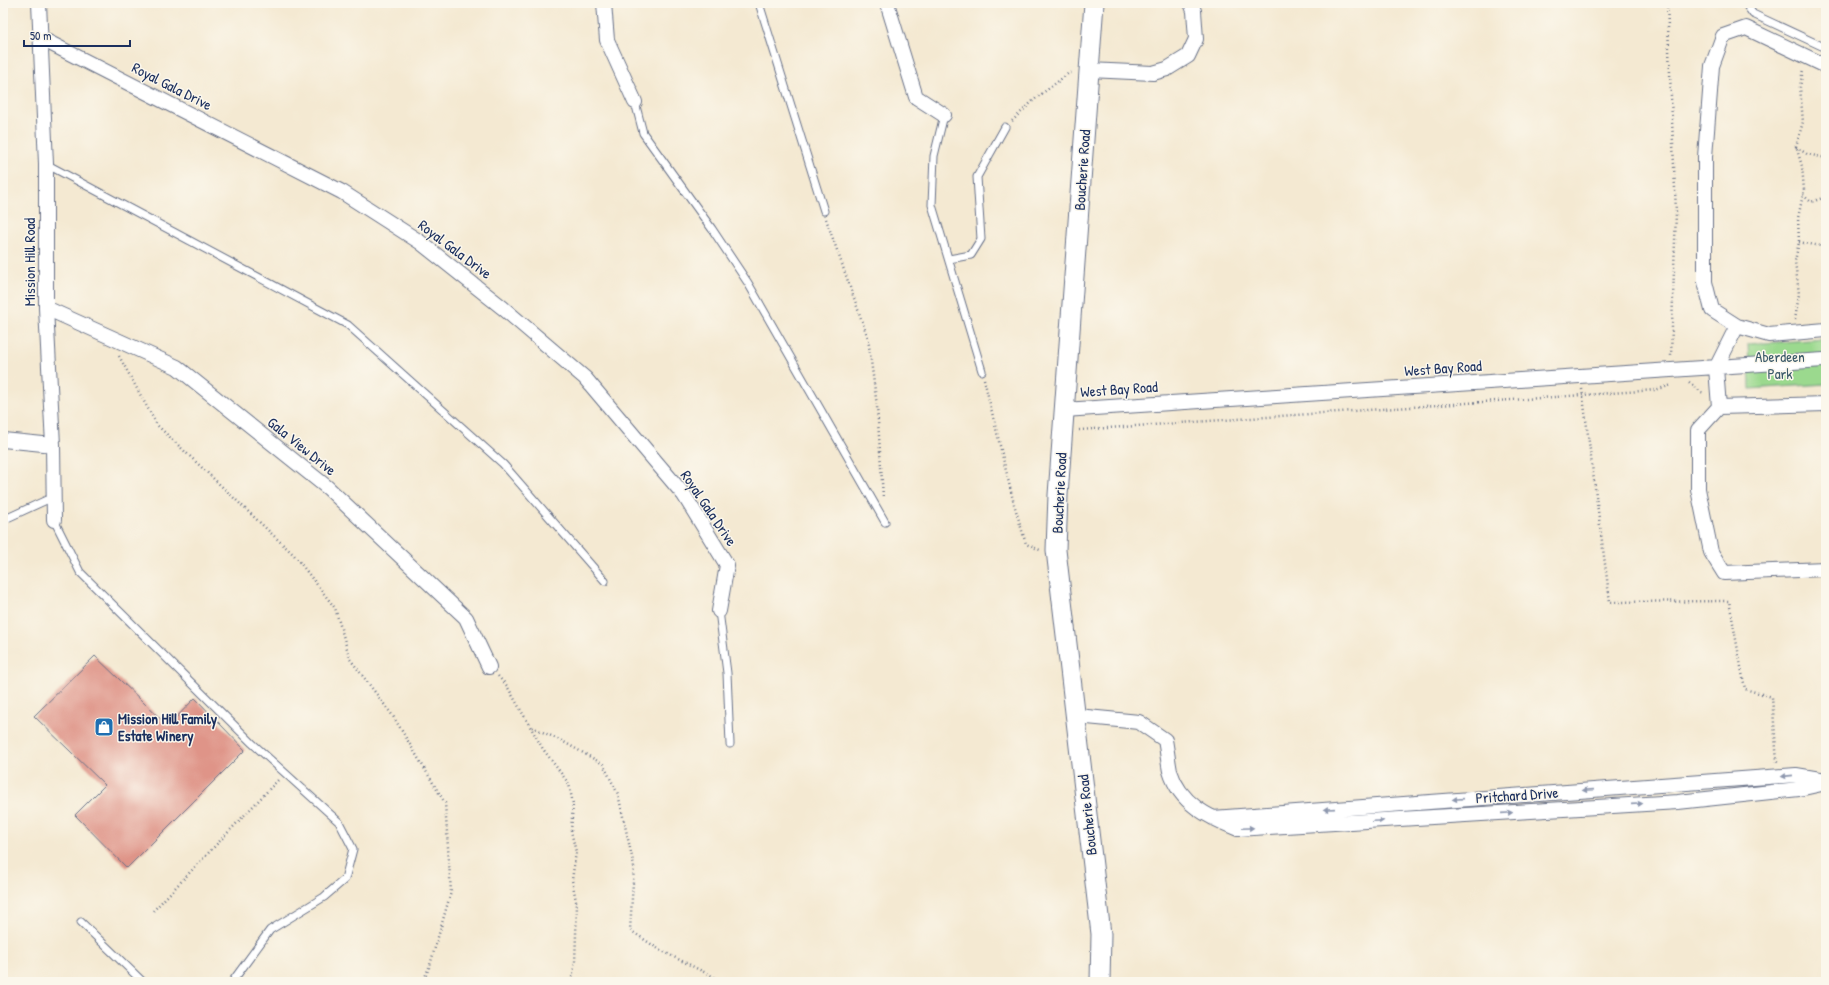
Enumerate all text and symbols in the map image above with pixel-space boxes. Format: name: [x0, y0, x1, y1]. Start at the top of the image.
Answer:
scale bar: [24, 22, 130, 48]
text: 50 m: [30, 27, 51, 44]
street label: Royal Gala Drive: [128, 57, 216, 115]
street label: Boucherie Road: [1069, 129, 1095, 211]
street label: Royal Gala Drive: [414, 214, 496, 284]
street label: Mission Hill Road: [19, 218, 40, 306]
park label: Aberdeen Park: [1755, 346, 1805, 384]
street label: West Bay Road: [1404, 355, 1483, 381]
street label: West Bay Road: [1080, 376, 1159, 402]
street label: Gala View Drive: [263, 412, 341, 480]
street label: Boucherie Road: [1046, 452, 1072, 534]
street label: Royal Gala Drive: [676, 466, 742, 550]
place label: Mission Hill Family Estate Winery: [118, 708, 218, 747]
shop icon: Mission Hill Family Estate Winery: [93, 716, 115, 738]
one-way arrow: [1781, 773, 1793, 779]
street label: Boucherie Road: [1072, 774, 1102, 856]
street label: Pritchard Drive: [1475, 782, 1559, 808]
one-way arrow: [1582, 786, 1594, 793]
one-way arrow: [1452, 796, 1464, 803]
one-way arrow: [1631, 801, 1643, 808]
one-way arrow: [1323, 806, 1335, 813]
one-way arrow: [1501, 809, 1513, 816]
one-way arrow: [1372, 817, 1384, 824]
one-way arrow: [1242, 825, 1254, 832]

